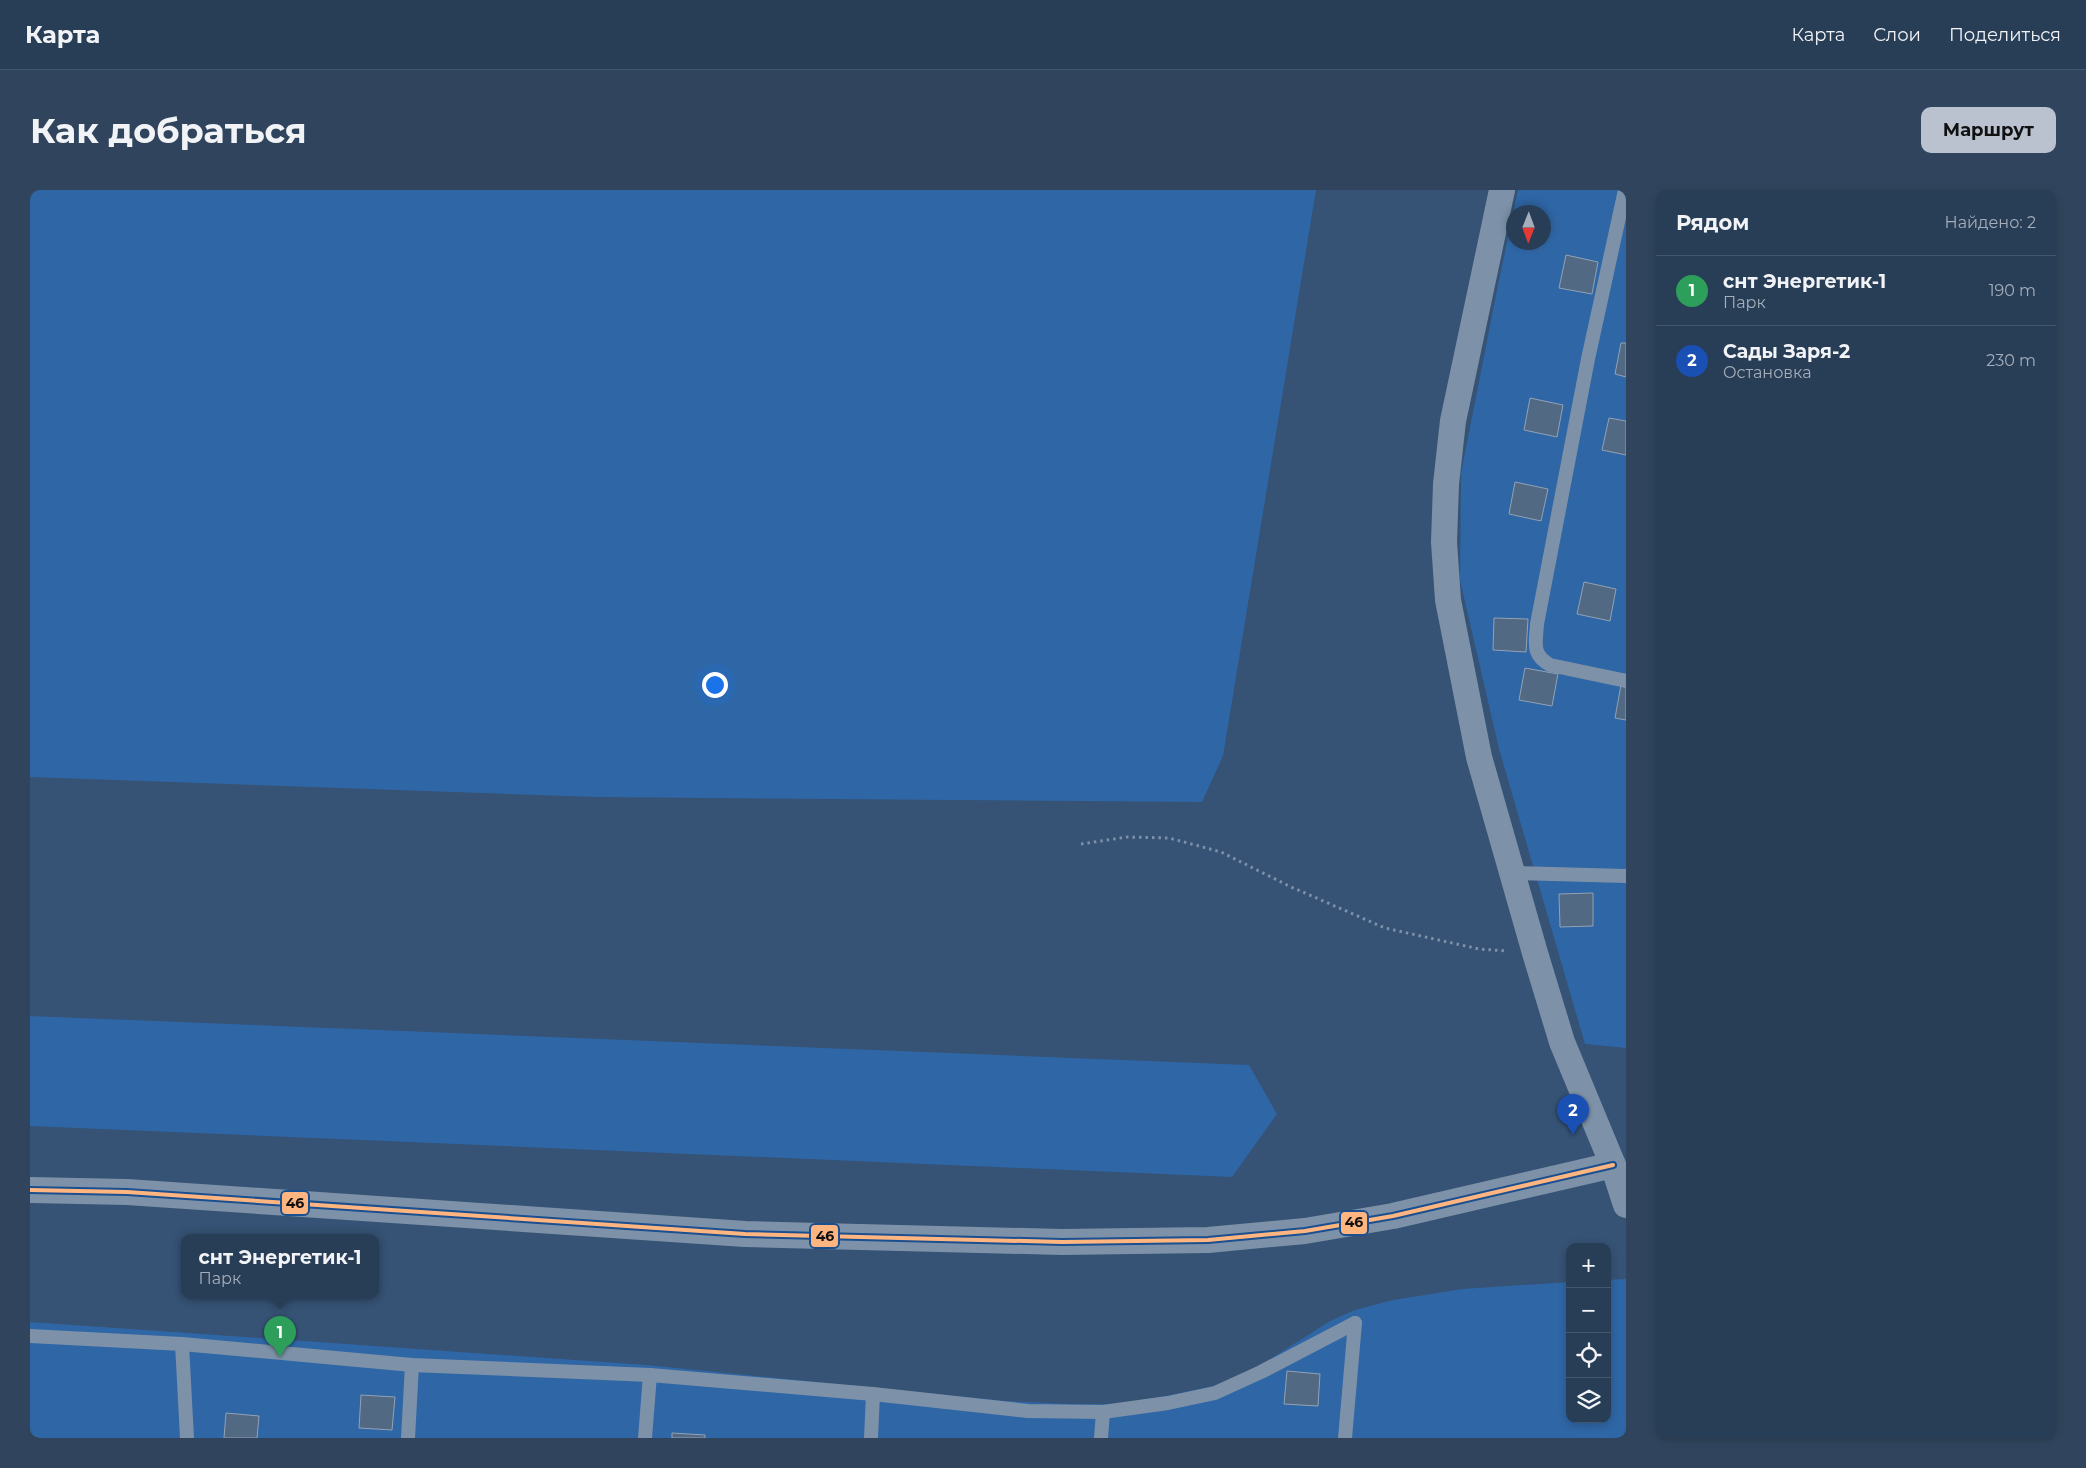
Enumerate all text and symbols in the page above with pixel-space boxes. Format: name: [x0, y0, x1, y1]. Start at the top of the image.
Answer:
text: Карта: [25, 20, 100, 49]
text: Карта: [1791, 24, 1845, 46]
text: Слои: [1873, 24, 1921, 46]
text: Поделиться: [1949, 24, 2061, 46]
button: Маршрут: [1921, 107, 2056, 153]
text: Как добраться: [30, 109, 307, 152]
north arrow: [1506, 205, 1551, 250]
text: Рядом: [1676, 210, 1749, 235]
text: Найдено: 2: [1945, 213, 2036, 232]
text: снт Энергетик-1: [1723, 270, 1886, 293]
text: 1: [1689, 281, 1695, 300]
text: 190 m: [1989, 281, 2036, 300]
text: Парк: [1723, 293, 1766, 312]
text: Сады Заря-2: [1723, 340, 1850, 363]
text: 2: [1687, 351, 1697, 370]
text: 230 m: [1986, 351, 2036, 370]
text: Остановка: [1723, 363, 1812, 382]
your location: [702, 672, 728, 698]
pin: 2: [1557, 1094, 1589, 1135]
line badge: 46: [281, 1191, 309, 1215]
text: 46: [286, 1194, 304, 1212]
line badge: 46: [1340, 1211, 1368, 1235]
text: 46: [1345, 1213, 1363, 1231]
line badge: 46: [810, 1224, 839, 1248]
text: 46: [816, 1227, 834, 1245]
popup: [181, 1234, 379, 1299]
map controls: [1566, 1243, 1611, 1423]
button: +: [1566, 1243, 1611, 1288]
text: снт Энергетик-1: [198, 1246, 362, 1269]
text: Парк: [198, 1269, 241, 1288]
button: −: [1566, 1288, 1611, 1333]
pin: 1: [264, 1316, 296, 1357]
button: locate: [1566, 1333, 1611, 1378]
button: layers: [1566, 1378, 1611, 1423]

